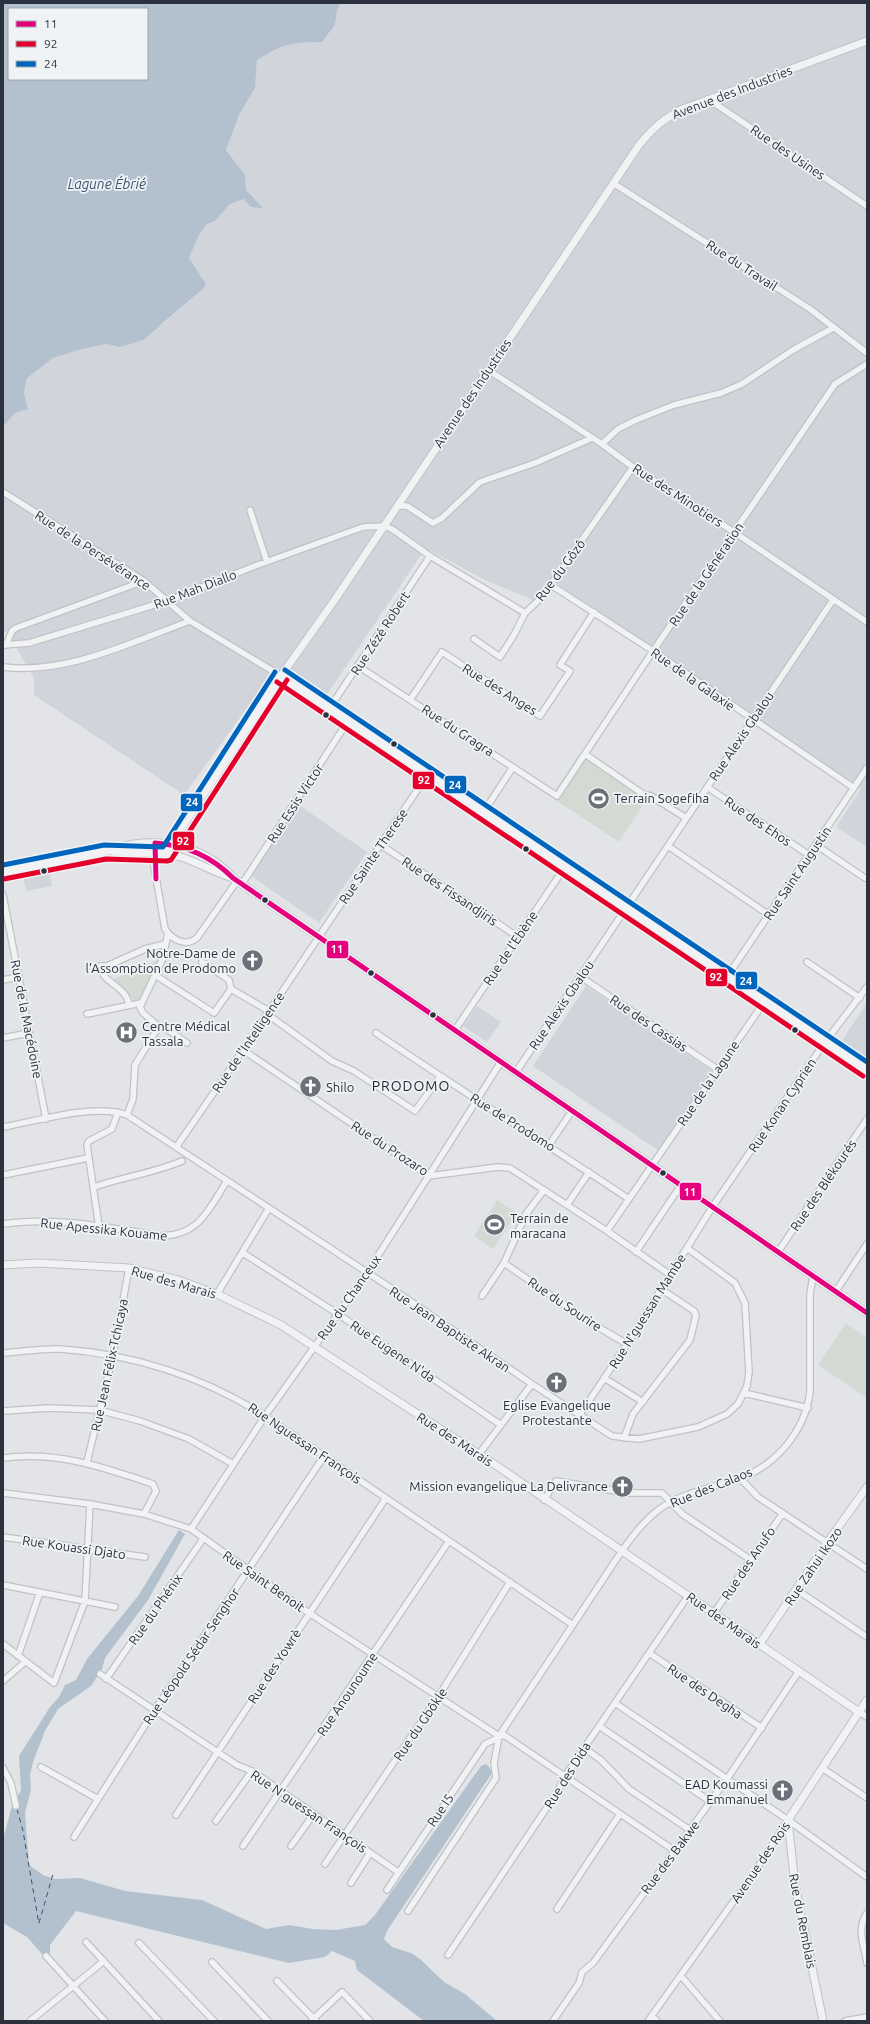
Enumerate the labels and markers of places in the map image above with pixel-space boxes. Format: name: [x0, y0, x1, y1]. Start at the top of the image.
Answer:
unlabelled marker: [321, 710, 331, 720]
unlabelled marker: [389, 739, 399, 749]
sports icon: Terrain Sogefiha: [586, 785, 612, 811]
place label: Terrain Sogefiha: [614, 791, 709, 805]
unlabelled marker: [521, 844, 531, 854]
unlabelled marker: [39, 866, 49, 876]
unlabelled marker: [260, 895, 270, 905]
place label: Notre-Dame de l'Assomption de Prodomo: [86, 946, 236, 975]
church icon: Notre-Dame de l'Assomption de Prodomo: [239, 947, 265, 973]
unlabelled marker: [366, 968, 376, 978]
unlabelled marker: [428, 1010, 438, 1020]
place label: Centre Médical Tassala: [142, 1019, 231, 1048]
hospital icon: Centre Médical Tassala: [114, 1020, 140, 1046]
unlabelled marker: [790, 1025, 800, 1035]
church icon: Shilo: [297, 1074, 323, 1100]
place label: Shilo: [326, 1080, 354, 1094]
unlabelled marker: [658, 1168, 668, 1178]
place label: Terrain de maracana: [510, 1211, 569, 1240]
sports icon: Terrain de maracana: [482, 1212, 508, 1238]
church icon: Eglise Evangelique Protestante: [544, 1370, 570, 1396]
place label: Eglise Evangelique Protestante: [503, 1398, 611, 1427]
church icon: Mission evangelique La Delivrance: [610, 1473, 636, 1499]
place label: Mission evangelique La Delivrance: [409, 1479, 608, 1493]
place label: EAD Koumassi Emmanuel: [685, 1777, 769, 1806]
church icon: EAD Koumassi Emmanuel: [770, 1778, 796, 1804]

